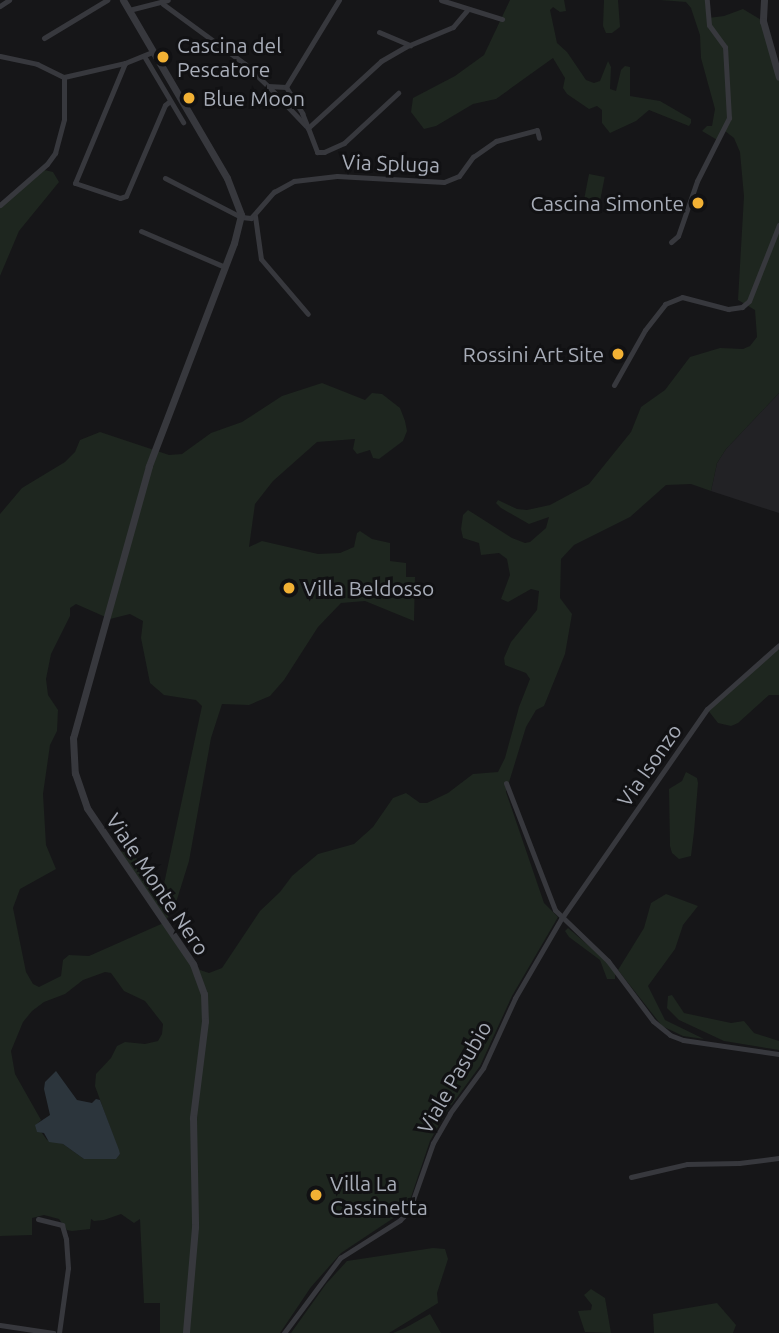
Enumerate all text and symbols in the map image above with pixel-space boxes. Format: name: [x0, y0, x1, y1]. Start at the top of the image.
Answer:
place label: Cascina del Pescatore: [177, 32, 282, 82]
marker: Cascina del Pescatore: [155, 49, 171, 65]
place label: Blue Moon: [203, 85, 305, 111]
marker: Blue Moon: [181, 90, 197, 106]
street label: Via Spluga: [341, 149, 441, 177]
place label: Cascina Simonte: [530, 190, 684, 216]
marker: Cascina Simonte: [690, 195, 706, 211]
place label: Rossini Art Site: [463, 341, 604, 367]
marker: Rossini Art Site: [610, 346, 626, 362]
place label: Villa Beldosso: [303, 575, 434, 601]
marker: Villa Beldosso: [281, 580, 297, 596]
street label: Via Isonzo: [611, 719, 687, 811]
street label: Viale Monte Nero: [101, 808, 215, 960]
street label: Viale Pasubio: [412, 1016, 496, 1138]
place label: Villa La Cassinetta: [330, 1170, 428, 1220]
marker: Villa La Cassinetta: [308, 1187, 324, 1203]

